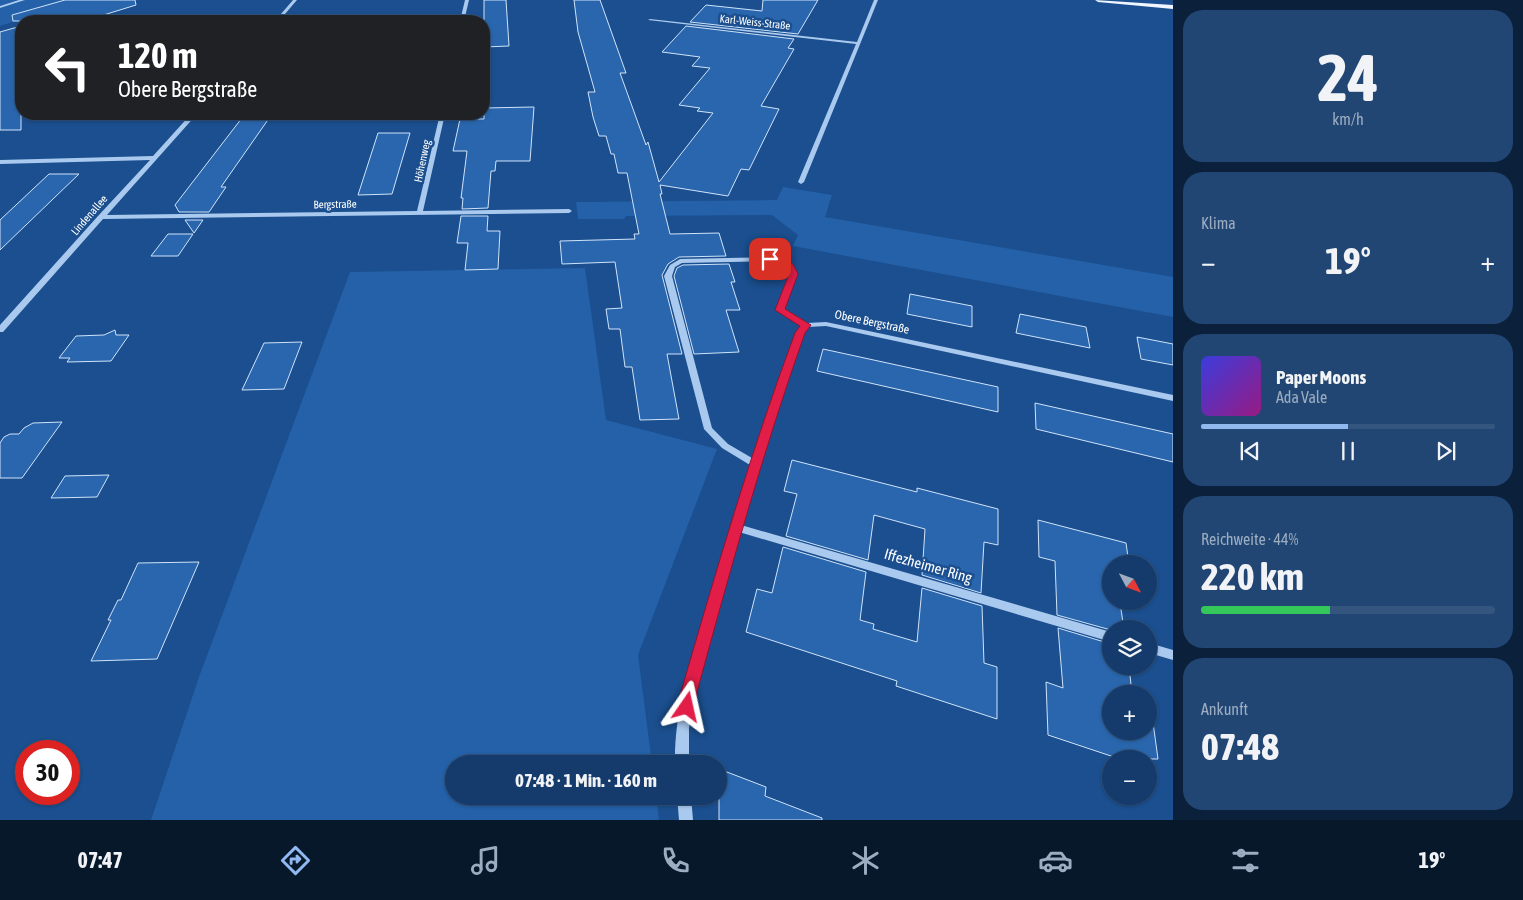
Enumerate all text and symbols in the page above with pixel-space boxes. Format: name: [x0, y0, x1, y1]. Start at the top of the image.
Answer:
street label: Karl-Weiss-Straße: [719, 12, 791, 32]
icon: left: [35, 35, 100, 100]
text: 120 m: [118, 35, 197, 75]
text: 24: [1317, 40, 1379, 115]
text: Obere Bergstraße: [118, 76, 257, 102]
text: km/h: [1332, 110, 1364, 128]
street label: Höhenweg: [412, 138, 432, 183]
street label: Lindenallee: [69, 193, 109, 237]
street label: Bergstraße: [313, 198, 357, 210]
text: Klima: [1201, 214, 1236, 232]
pin: [749, 238, 791, 280]
text: 19°: [1325, 239, 1371, 282]
icon: arrive: [756, 245, 784, 273]
text: −: [1201, 245, 1216, 277]
text: +: [1480, 245, 1495, 277]
street label: Obere Bergstraße: [833, 307, 911, 337]
text: Paper Moons: [1276, 366, 1366, 388]
text: Ada Vale: [1276, 388, 1327, 406]
icon: previous: [1236, 437, 1264, 465]
icon: pause: [1334, 437, 1362, 465]
icon: next: [1432, 437, 1460, 465]
text: Reichweite · 44%: [1201, 530, 1298, 548]
street label: Iffezheimer Ring: [882, 545, 974, 586]
north arrow: [1102, 555, 1158, 610]
map controls: [1102, 555, 1157, 805]
text: 220 km: [1201, 555, 1304, 598]
button: layers: [1102, 620, 1157, 675]
position arrow: [660, 680, 712, 732]
button: +: [1102, 685, 1157, 740]
text: Ankunft: [1201, 700, 1248, 718]
text: 07:48: [1201, 725, 1279, 768]
speed limit sign: 30: [15, 740, 80, 805]
button: −: [1102, 750, 1157, 805]
text: 07:48 · 1 Min. · 160 m: [515, 769, 657, 791]
icon: directions: [278, 843, 313, 878]
icon: music: [468, 843, 503, 878]
icon: phone: [658, 843, 693, 878]
icon: climate: [848, 843, 883, 878]
icon: car: [1038, 843, 1073, 878]
icon: filters: [1228, 843, 1263, 878]
text: 07:47: [78, 847, 123, 873]
text: 19°: [1419, 847, 1445, 873]

